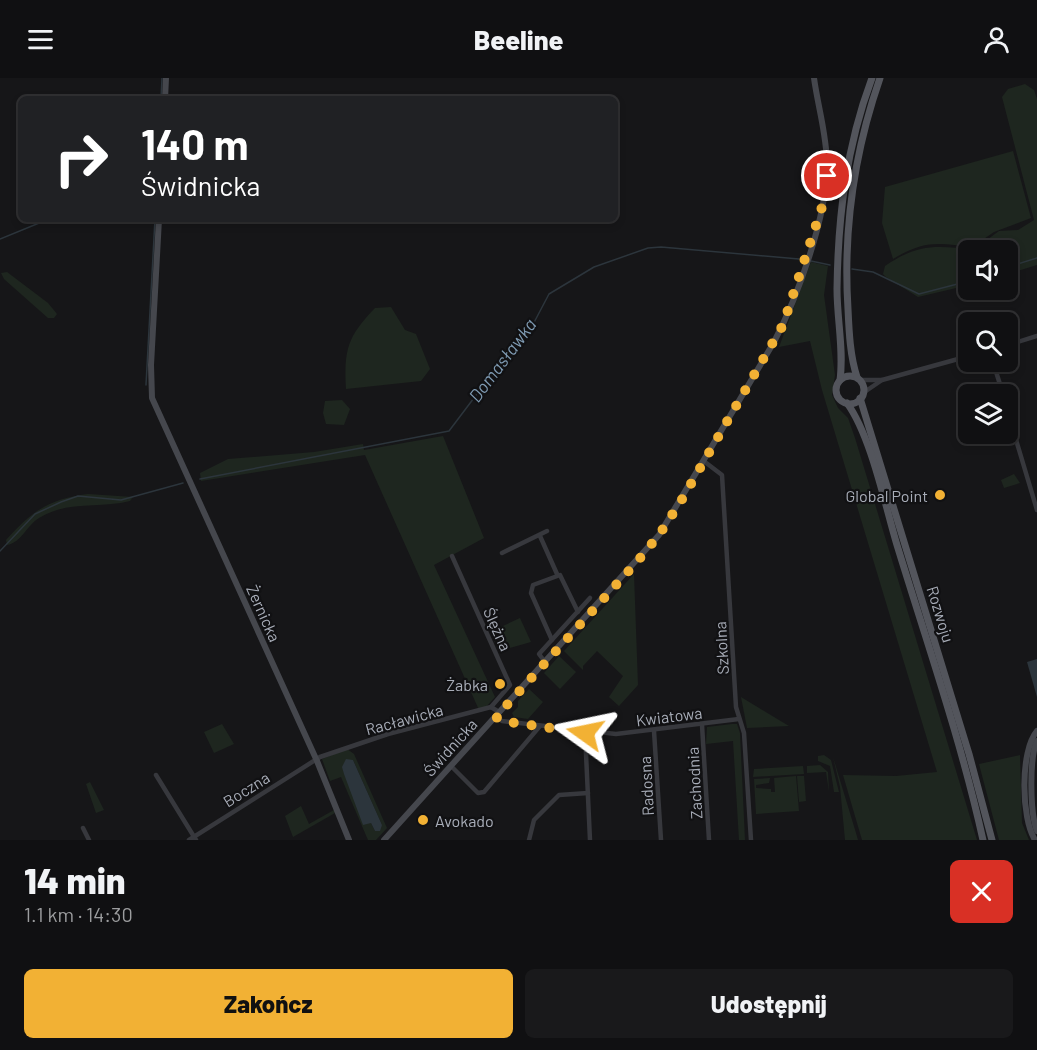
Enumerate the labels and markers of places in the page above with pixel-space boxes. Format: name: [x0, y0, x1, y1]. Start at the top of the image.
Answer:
pin: [801, 150, 852, 201]
place label: Global Point: [846, 486, 928, 505]
marker: Global Point: [933, 488, 947, 502]
place label: Żabka: [446, 675, 488, 694]
marker: Żabka: [493, 677, 507, 691]
place label: Avokado: [435, 811, 494, 830]
marker: Avokado: [416, 813, 430, 827]

